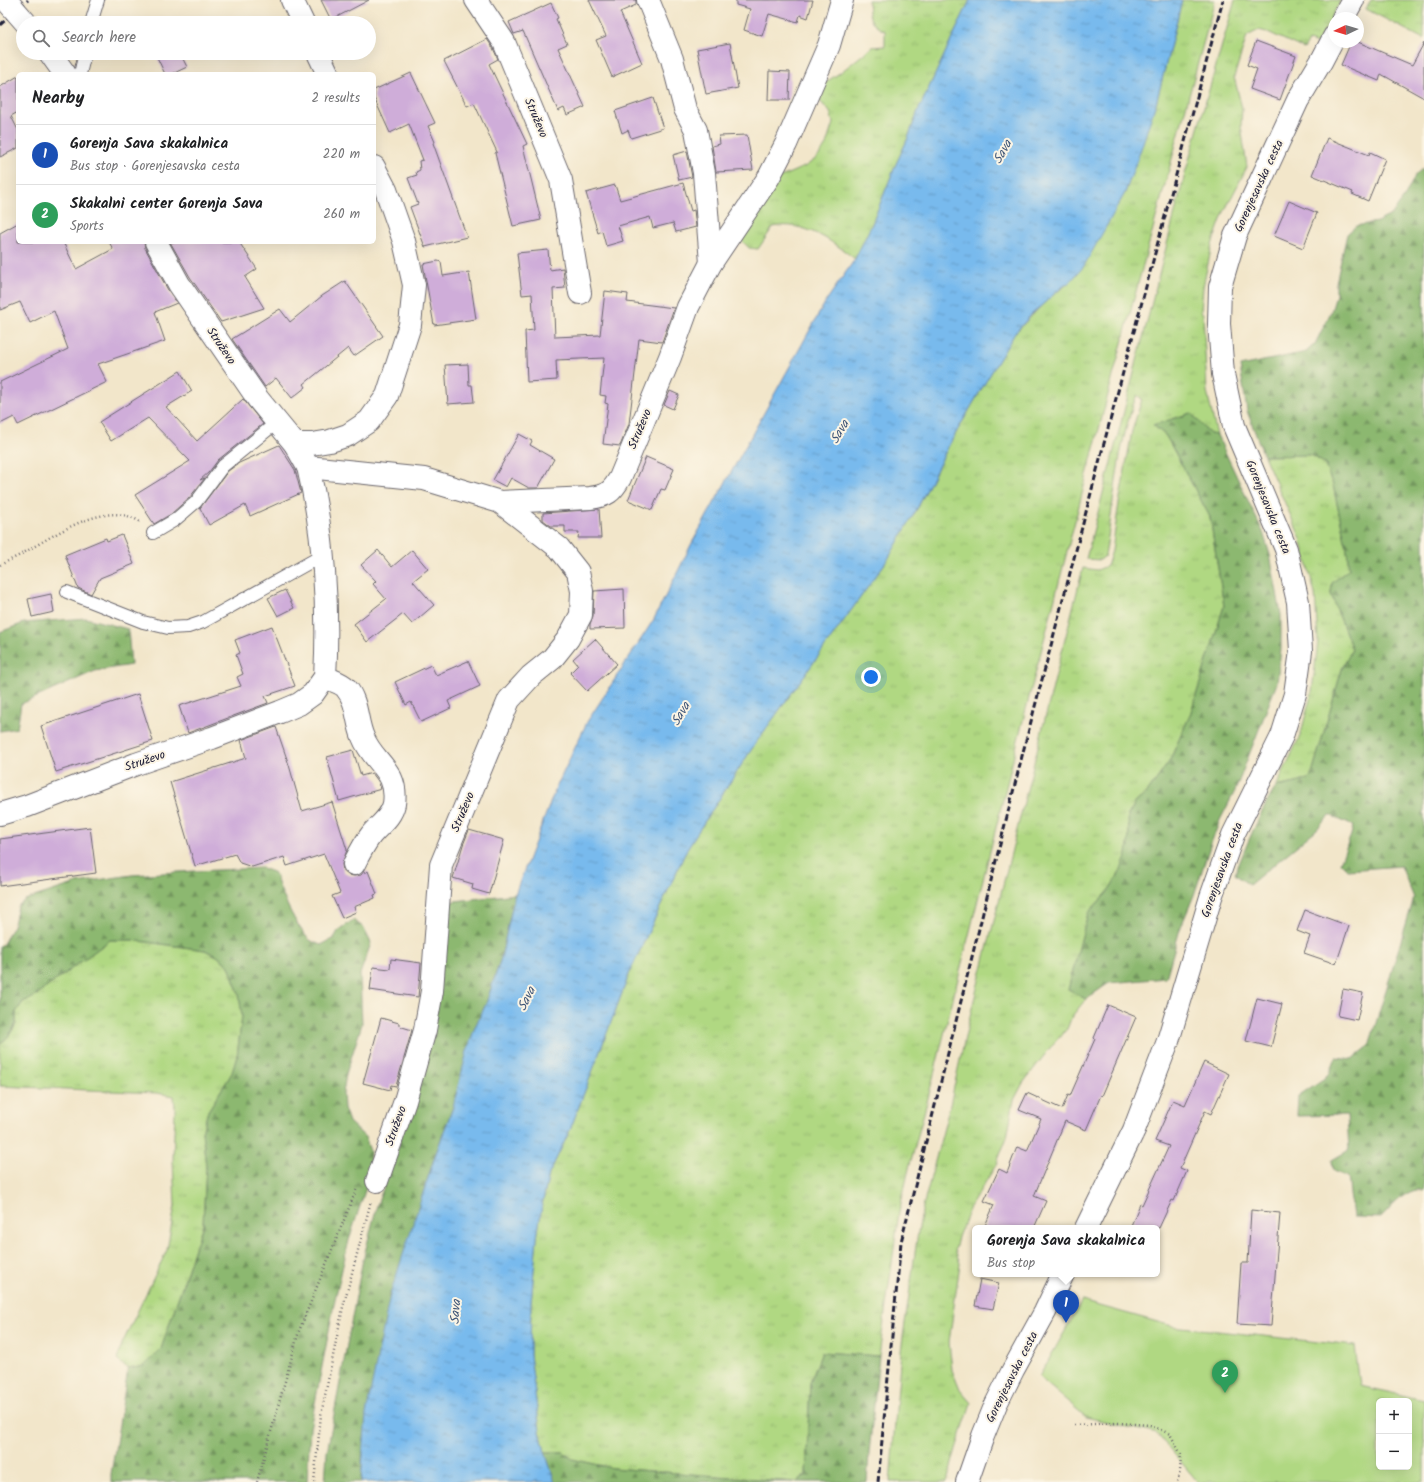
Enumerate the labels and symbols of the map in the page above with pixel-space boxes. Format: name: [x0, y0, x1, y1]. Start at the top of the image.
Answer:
north arrow: [1328, 12, 1364, 48]
street label: Struževo: [519, 95, 553, 141]
water label: Sava: [988, 135, 1019, 168]
street label: Gorenjesavska cesta: [1229, 136, 1289, 235]
street label: Struževo: [201, 323, 241, 369]
street label: Struževo: [623, 406, 657, 452]
water label: Sava: [825, 415, 856, 448]
street label: Gorenjesavska cesta: [1240, 457, 1296, 557]
your location: [861, 667, 881, 687]
water label: Sava: [666, 697, 697, 730]
street label: Struževo: [122, 745, 168, 777]
street label: Struževo: [446, 789, 480, 835]
street label: Gorenjesavska cesta: [1196, 819, 1248, 920]
water label: Sava: [512, 983, 542, 1015]
street label: Struževo: [380, 1103, 412, 1149]
pin: 1: [1053, 1290, 1079, 1323]
water label: Sava: [445, 1298, 467, 1325]
street label: Gorenjesavska cesta: [981, 1328, 1043, 1426]
pin: 2: [1212, 1360, 1238, 1393]

